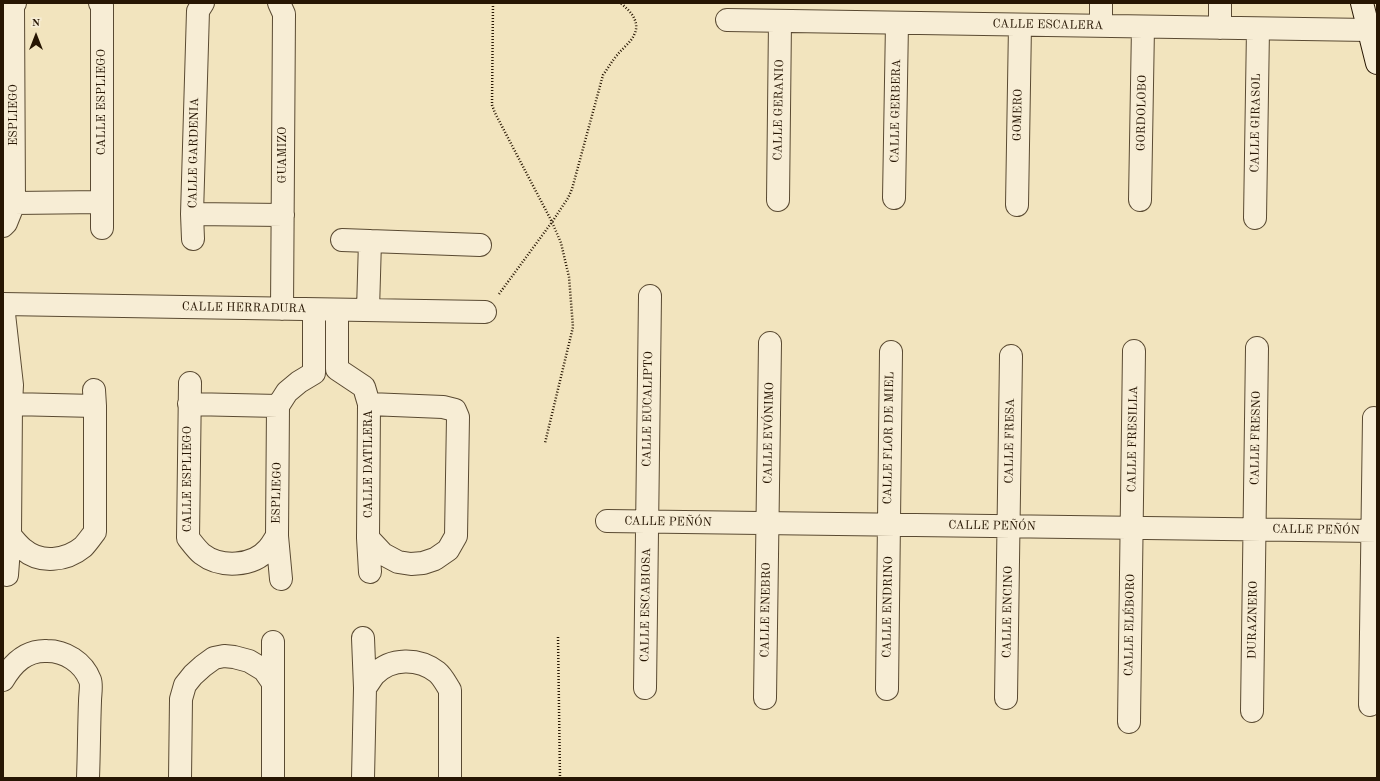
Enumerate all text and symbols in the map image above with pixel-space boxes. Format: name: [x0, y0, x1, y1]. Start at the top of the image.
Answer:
north arrow: [16, 16, 56, 56]
street label: CALLE ESCALERA: [993, 17, 1103, 33]
text: N: [32, 18, 40, 29]
street label: CALLE ESPLIEGO: [95, 49, 109, 155]
street label: CALLE GERANIO: [771, 59, 787, 161]
street label: CALLE GERBERA: [888, 59, 904, 163]
street label: CALLE GIRASOL: [1248, 73, 1264, 173]
street label: GORDOLOBO: [1134, 75, 1150, 151]
street label: ESPLIEGO: [7, 84, 21, 146]
street label: GOMERO: [1010, 89, 1026, 141]
street label: CALLE GARDENIA: [186, 97, 202, 209]
street label: GUAMIZO: [276, 126, 290, 184]
street label: CALLE HERRADURA: [182, 300, 306, 316]
street label: CALLE EUCALIPTO: [640, 351, 656, 467]
street label: CALLE FLOR DE MIEL: [881, 371, 897, 505]
street label: CALLE EVÓNIMO: [761, 382, 777, 484]
street label: CALLE FRESILLA: [1125, 386, 1141, 492]
street label: CALLE FRESNO: [1248, 391, 1264, 485]
street label: CALLE FRESA: [1002, 398, 1018, 484]
street label: CALLE DATILERA: [362, 410, 376, 518]
street label: CALLE ESPLIEGO: [181, 426, 195, 532]
street label: ESPLIEGO: [269, 462, 285, 524]
street label: CALLE PEÑÓN: [624, 514, 712, 530]
street label: CALLE PEÑÓN: [948, 518, 1036, 534]
street label: CALLE PEÑÓN: [1272, 522, 1360, 538]
street label: CALLE ESCABIOSA: [638, 548, 654, 662]
street label: CALLE ENDRINO: [880, 556, 896, 658]
street label: CALLE ENEBRO: [758, 562, 774, 658]
street label: CALLE ENCINO: [1000, 566, 1016, 658]
street label: CALLE ELÉBORO: [1122, 574, 1138, 676]
street label: DURAZNERO: [1245, 581, 1261, 659]

